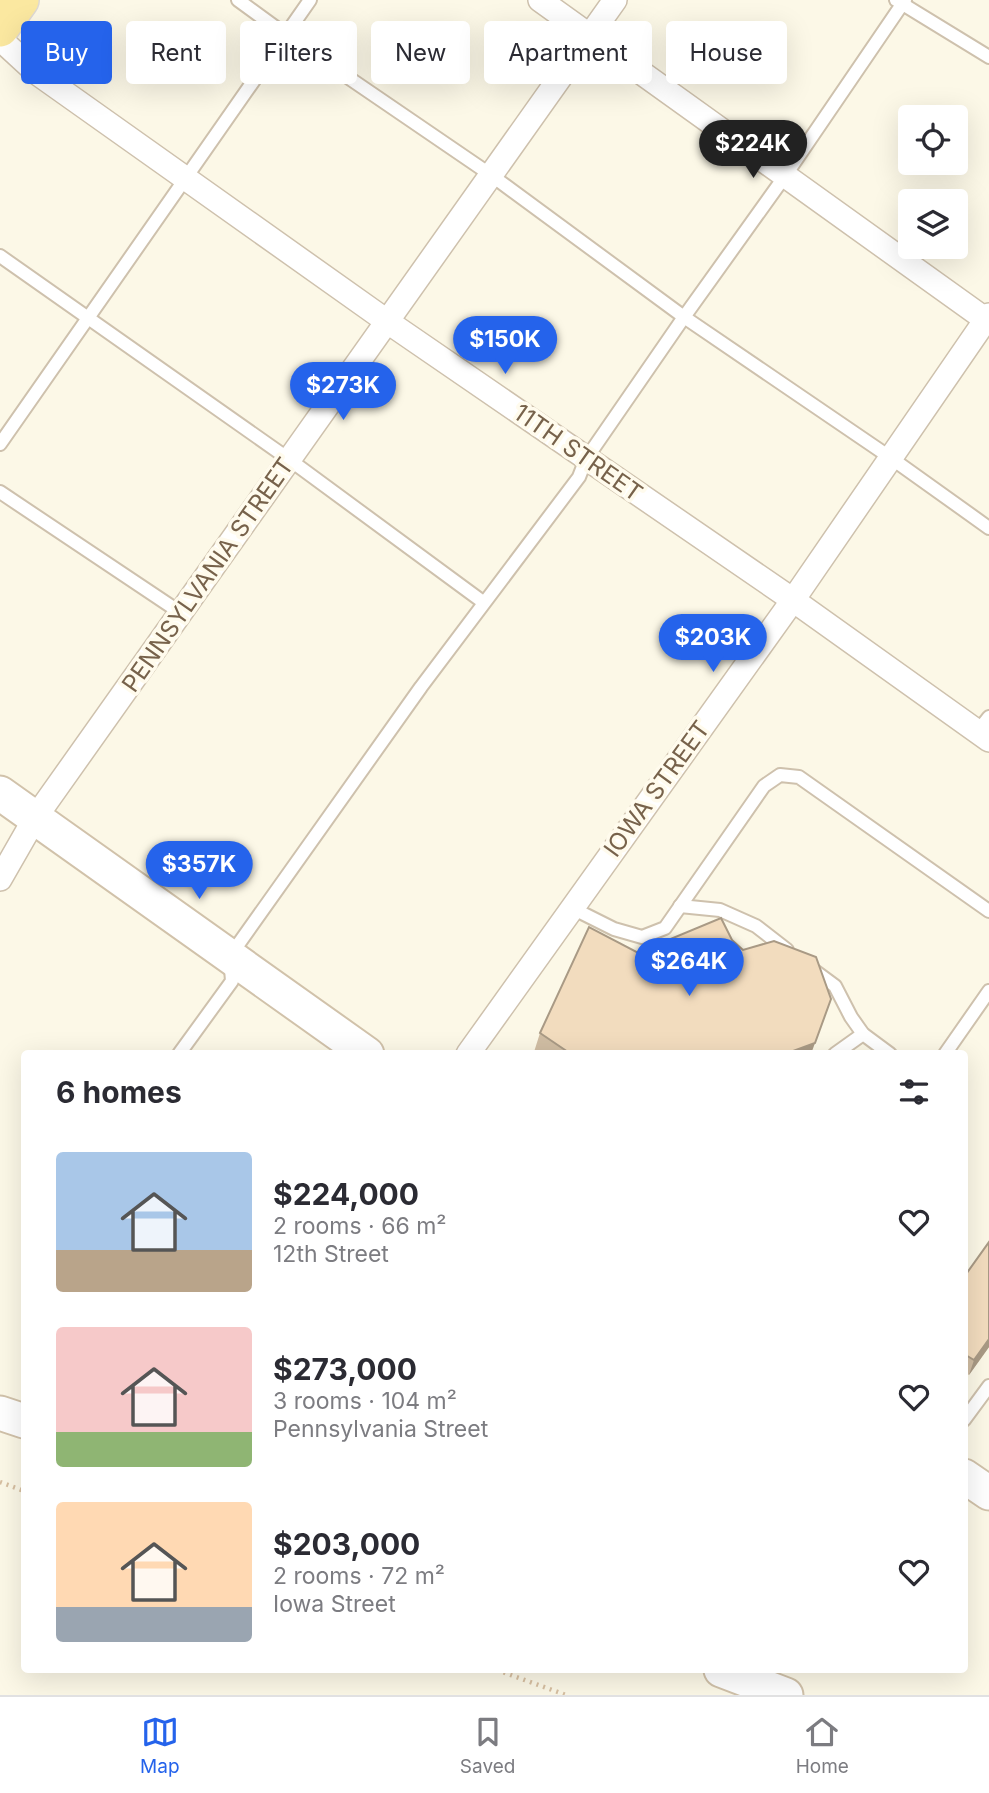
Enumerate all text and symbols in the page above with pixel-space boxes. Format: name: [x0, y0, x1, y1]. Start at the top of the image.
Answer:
chip: Buy: [21, 21, 112, 84]
chip: Rent: [126, 21, 226, 84]
chip: Filters: [240, 21, 357, 84]
chip: New: [371, 21, 470, 84]
chip: Apartment: [484, 21, 652, 84]
chip: House: [666, 21, 787, 84]
map controls: [898, 105, 968, 259]
button: locate: [898, 105, 968, 175]
pin: $224K: [704, 120, 802, 180]
text: $224K: [715, 129, 791, 157]
button: layers: [898, 189, 968, 259]
pin: $150K: [456, 316, 554, 376]
text: $150K: [469, 325, 541, 353]
pin: $273K: [294, 362, 392, 422]
text: $273K: [306, 371, 380, 399]
street label: 11TH STREET: [508, 398, 648, 508]
street label: PENNSYLVANIA STREET: [116, 452, 300, 698]
pin: $203K: [664, 614, 762, 674]
text: $203K: [675, 623, 751, 651]
street label: IOWA STREET: [598, 715, 716, 862]
pin: $357K: [150, 842, 248, 901]
text: $357K: [162, 850, 236, 878]
pin: $264K: [640, 939, 738, 998]
text: $264K: [651, 947, 727, 975]
icon: filters: [895, 1073, 933, 1111]
text: 6 homes: [56, 1074, 182, 1110]
text: $224,000: [273, 1176, 419, 1212]
icon: home: [112, 1180, 196, 1264]
icon: heart: [895, 1203, 933, 1241]
text: 2 rooms · 66 m²: [273, 1212, 447, 1240]
text: 12th Street: [273, 1240, 389, 1268]
text: $273,000: [273, 1351, 417, 1387]
icon: home: [112, 1355, 196, 1439]
icon: heart: [895, 1378, 933, 1416]
text: 3 rooms · 104 m²: [273, 1387, 457, 1415]
text: Pennsylvania Street: [273, 1415, 488, 1443]
text: $203,000: [273, 1526, 420, 1562]
icon: home: [112, 1530, 196, 1614]
icon: heart: [895, 1553, 933, 1591]
text: 2 rooms · 72 m²: [273, 1562, 445, 1590]
text: Iowa Street: [273, 1590, 396, 1618]
tab: Map: [140, 1713, 180, 1778]
tab: Saved: [460, 1713, 515, 1778]
tab: Home: [796, 1713, 849, 1778]

